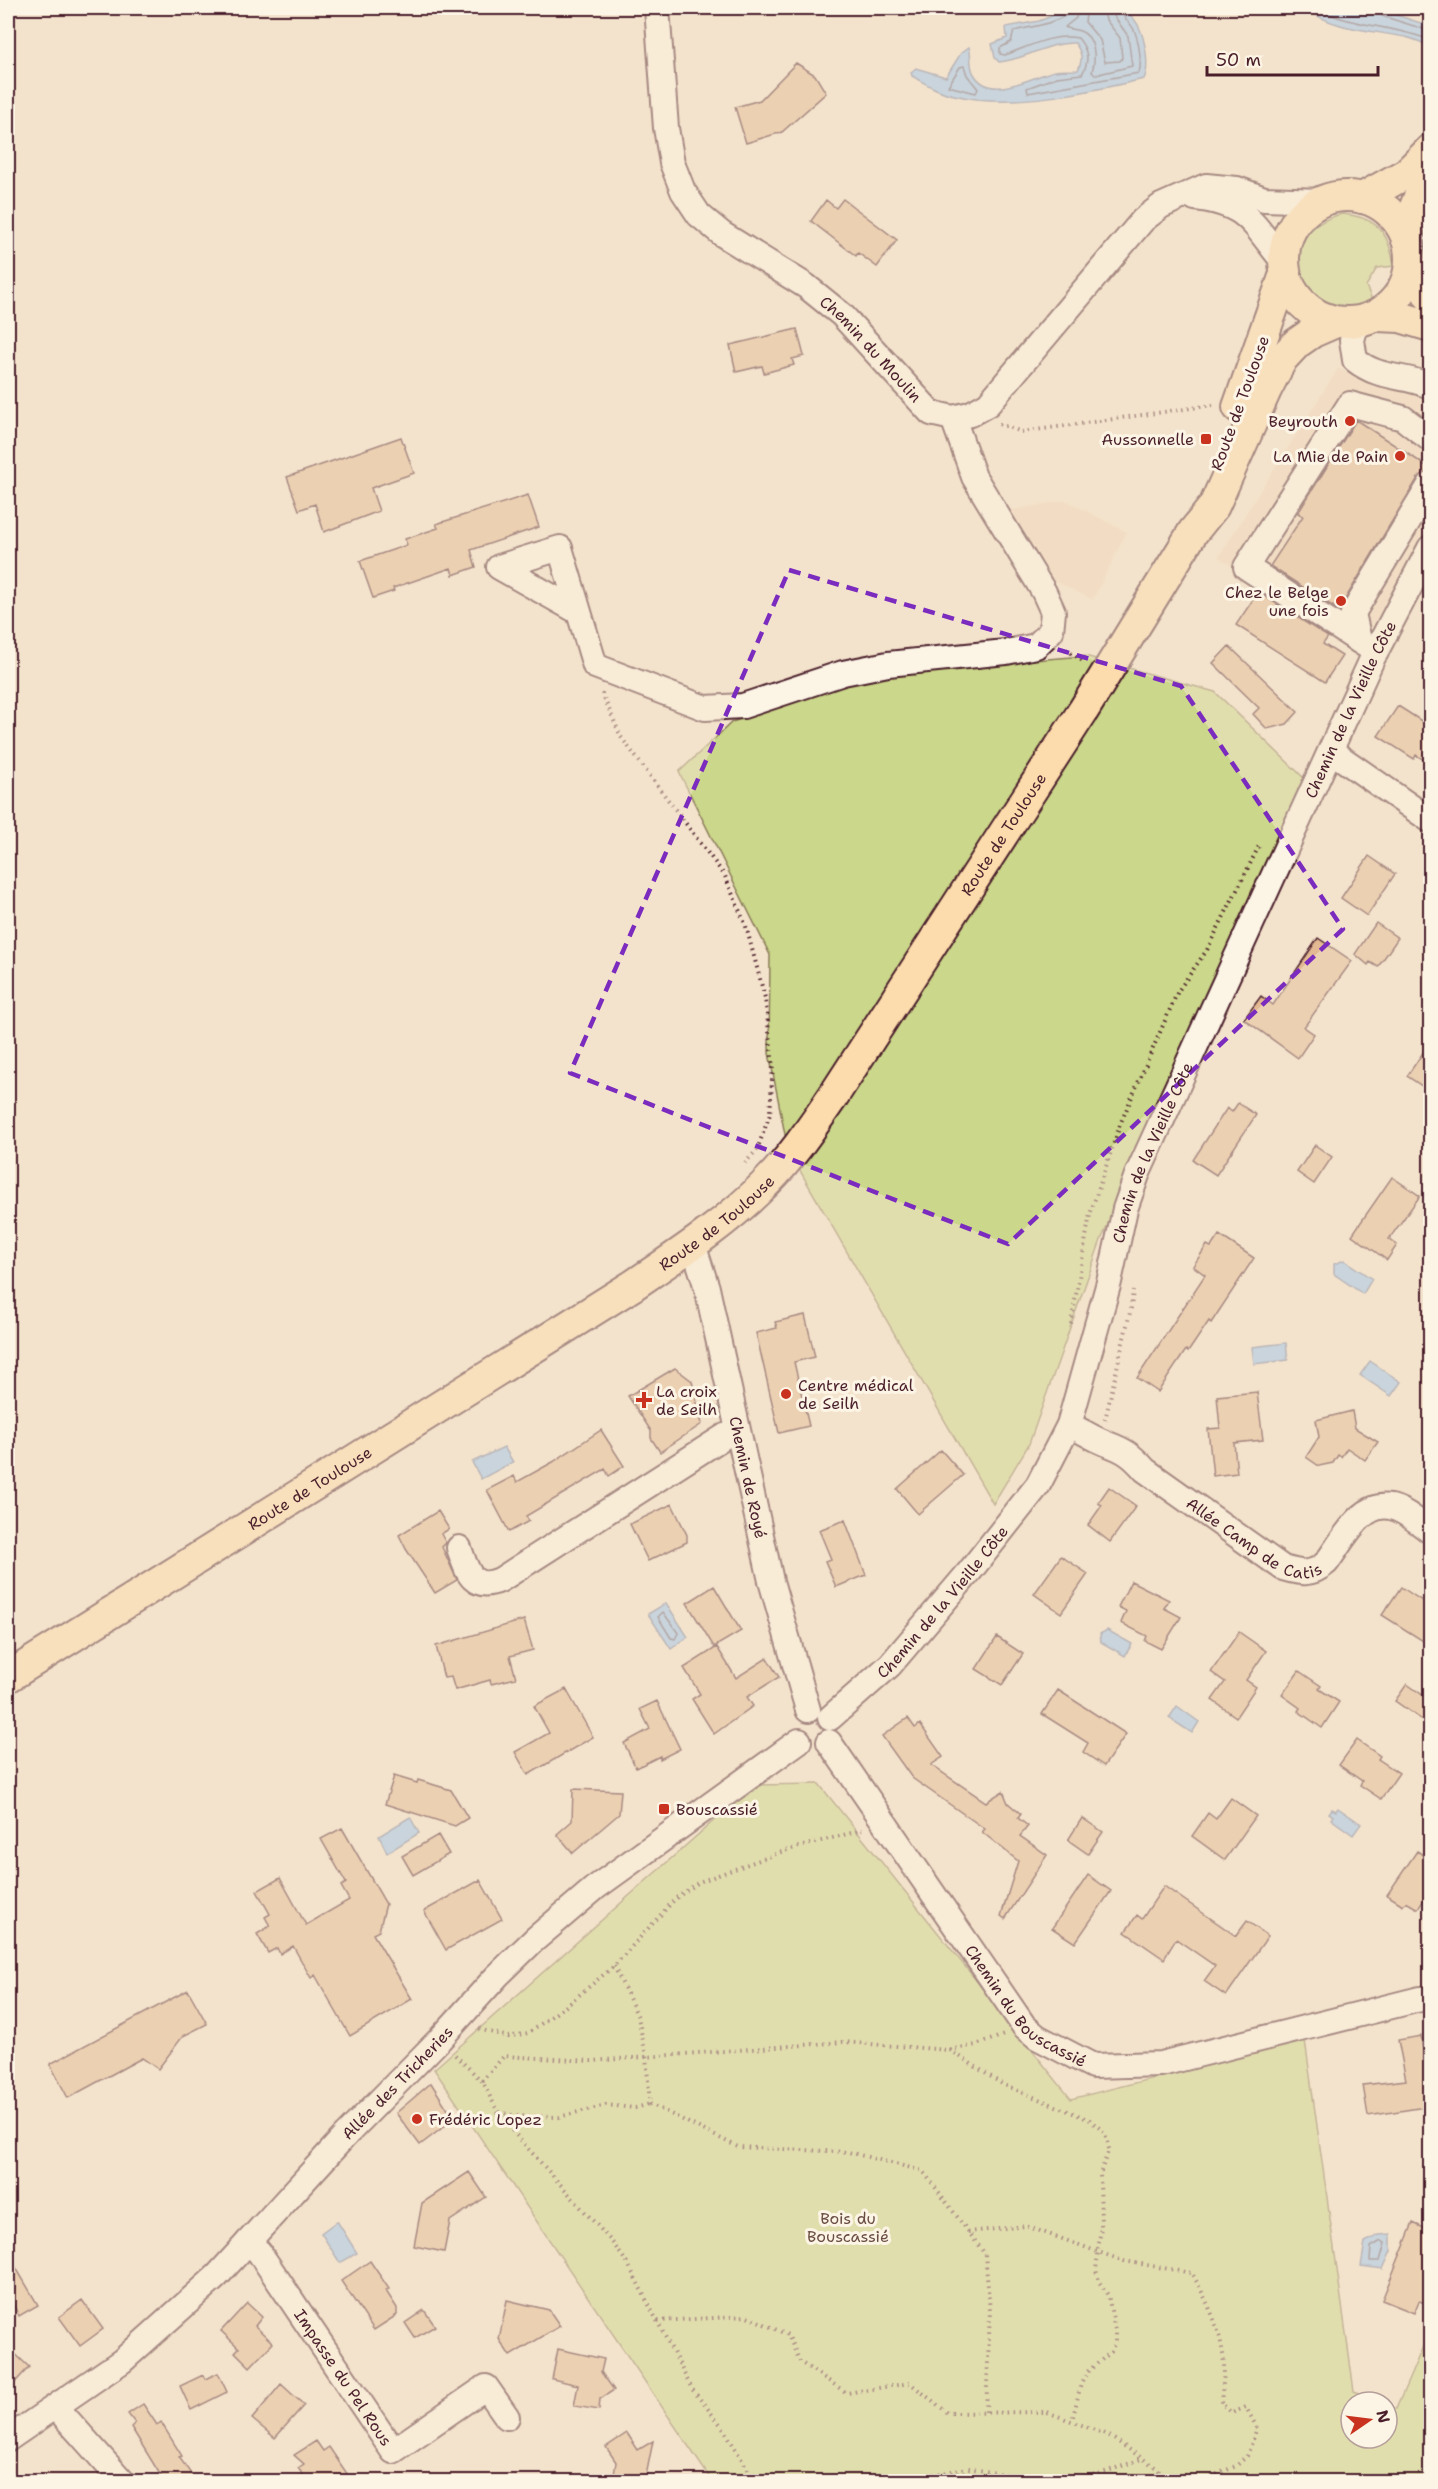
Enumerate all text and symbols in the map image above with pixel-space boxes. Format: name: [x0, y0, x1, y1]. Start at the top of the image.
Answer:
scale bar: [1207, 39, 1378, 77]
text: 50 m: [1216, 48, 1261, 72]
street label: Chemin du Moulin: [816, 291, 927, 407]
street label: Route de Toulouse: [1206, 333, 1274, 473]
place label: Beyrouth: [1269, 411, 1338, 432]
marker: Beyrouth: [1343, 414, 1357, 428]
place label: Aussonnelle: [1102, 429, 1194, 450]
marker: Aussonnelle: [1199, 432, 1213, 446]
place label: La Mie de Pain: [1273, 446, 1388, 467]
marker: La Mie de Pain: [1393, 449, 1407, 463]
place label: Chez le Belge une fois: [1225, 582, 1329, 621]
marker: Chez le Belge une fois: [1334, 594, 1348, 608]
street label: Chemin de la Vieille Côte: [1300, 617, 1401, 801]
street label: Route de Toulouse: [956, 769, 1051, 899]
street label: Chemin de la Vieille Côte: [1107, 1059, 1197, 1245]
street label: Route de Toulouse: [655, 1170, 779, 1275]
place label: Centre médical de Seilh: [798, 1375, 914, 1414]
place label: La croix de Seilh: [656, 1381, 717, 1420]
marker: Centre médical de Seilh: [779, 1387, 793, 1401]
marker: La croix de Seilh: [637, 1393, 651, 1407]
street label: Chemin de Royé: [725, 1414, 772, 1540]
street label: Route de Toulouse: [244, 1441, 376, 1535]
street label: Allée Camp de Catis: [1182, 1492, 1325, 1583]
street label: Chemin de la Vieille Côte: [872, 1521, 1012, 1683]
place label: Bouscassié: [676, 1799, 758, 1820]
marker: Bouscassié: [657, 1802, 671, 1816]
street label: Chemin du Bouscassié: [961, 1940, 1090, 2071]
street label: Allée des Tricheries: [337, 2021, 457, 2144]
place label: Frédéric Lopez: [429, 2109, 542, 2130]
marker: Frédéric Lopez: [410, 2112, 424, 2126]
park label: Bois du Bouscassié: [807, 2208, 889, 2247]
street label: Impasse du Pel Rous: [290, 2305, 397, 2450]
north arrow: [1339, 2390, 1399, 2450]
text: N: [1371, 2408, 1395, 2425]

